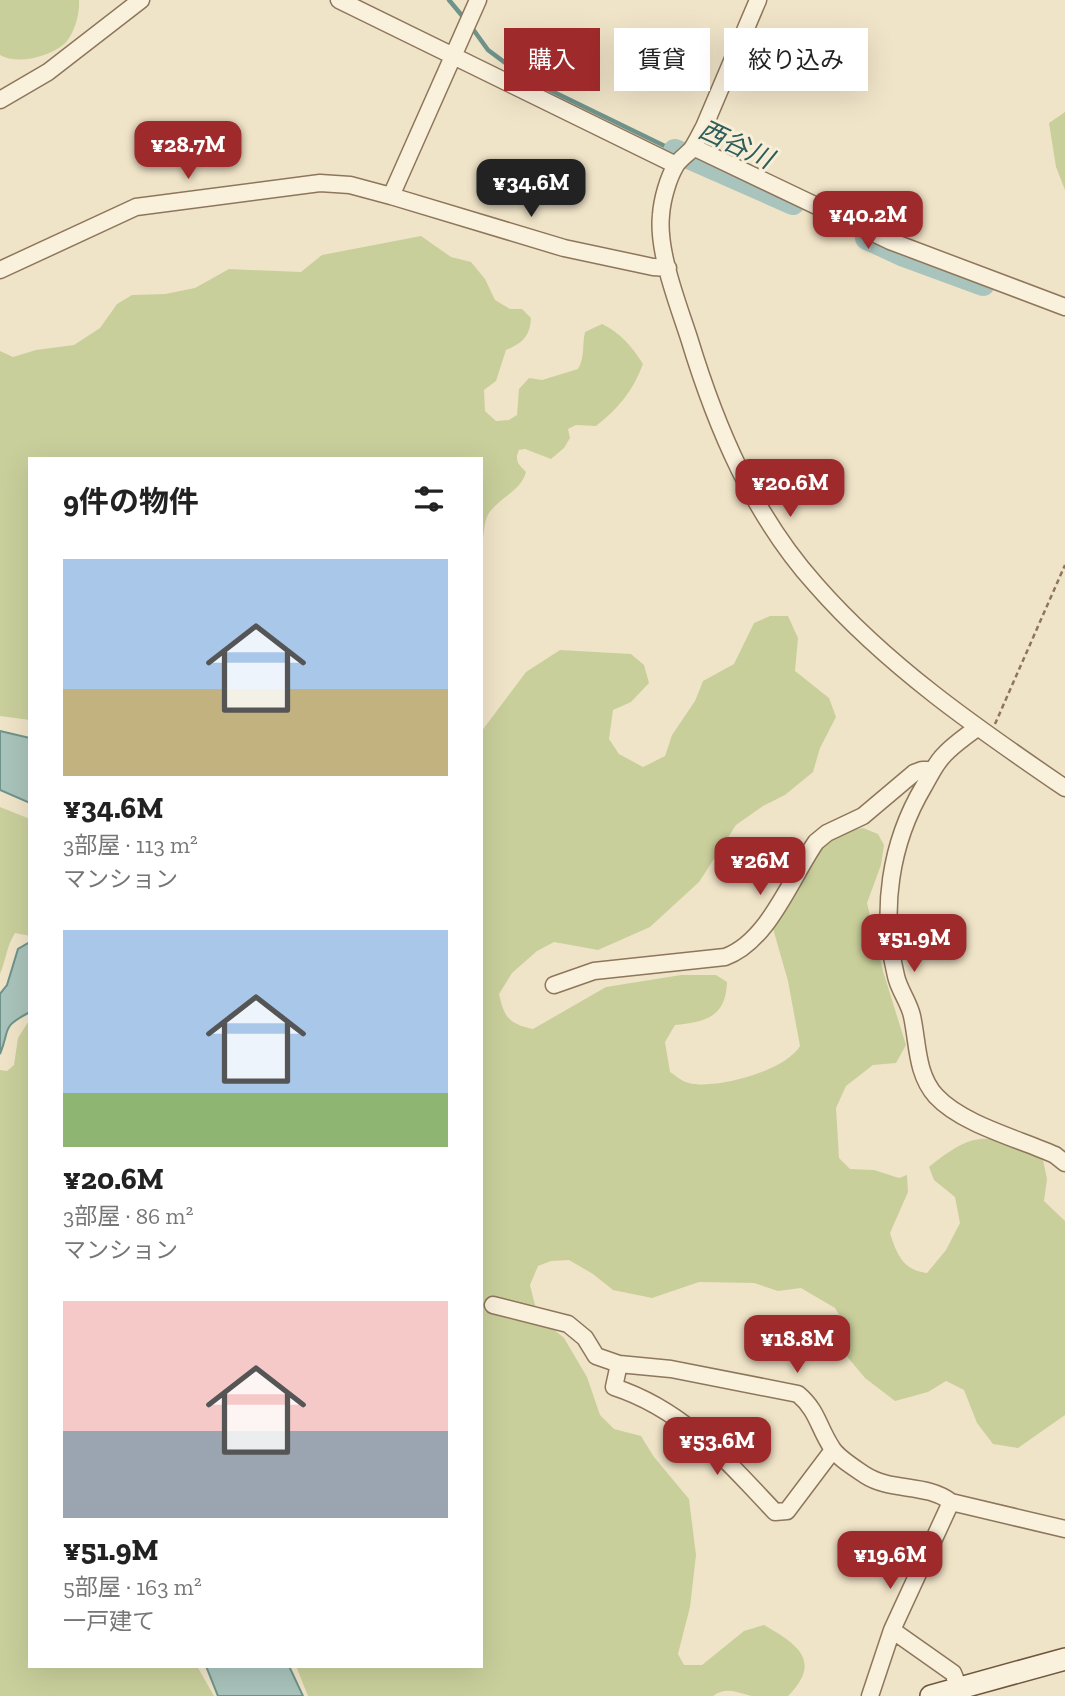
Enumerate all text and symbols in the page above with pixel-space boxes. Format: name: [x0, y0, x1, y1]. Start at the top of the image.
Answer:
chip: 購入: [504, 28, 600, 91]
chip: 賃貸: [614, 28, 710, 91]
chip: 絞り込み: [724, 28, 868, 91]
water label: 西谷川: [694, 113, 781, 176]
pin: ¥28.7M: [131, 122, 245, 181]
text: ¥28.7M: [150, 130, 226, 158]
pin: ¥34.6M: [474, 160, 588, 219]
text: ¥34.6M: [492, 168, 570, 196]
pin: ¥40.2M: [811, 191, 925, 251]
text: ¥40.2M: [829, 200, 907, 228]
pin: ¥20.6M: [733, 460, 847, 519]
text: ¥20.6M: [751, 468, 829, 496]
icon: filters: [410, 480, 448, 518]
text: 9件の物件: [63, 484, 199, 520]
icon: home: [193, 605, 319, 731]
text: ¥34.6M: [63, 790, 163, 826]
text: 3部屋 · 113 m²: [63, 831, 198, 859]
pin: ¥26M: [719, 838, 801, 897]
text: ¥26M: [730, 846, 790, 874]
text: マンション: [63, 865, 178, 893]
pin: ¥51.9M: [857, 914, 971, 974]
text: ¥51.9M: [877, 923, 951, 951]
icon: home: [193, 976, 319, 1102]
text: ¥20.6M: [63, 1161, 164, 1197]
text: 3部屋 · 86 m²: [63, 1202, 193, 1230]
text: マンション: [63, 1236, 178, 1264]
pin: ¥18.8M: [740, 1316, 854, 1375]
text: ¥18.8M: [760, 1324, 834, 1352]
icon: home: [193, 1347, 319, 1473]
pin: ¥53.6M: [660, 1418, 774, 1477]
text: ¥53.6M: [679, 1426, 755, 1454]
text: ¥51.9M: [63, 1532, 159, 1568]
pin: ¥19.6M: [833, 1532, 947, 1591]
text: ¥19.6M: [853, 1540, 927, 1568]
text: 5部屋 · 163 m²: [63, 1573, 202, 1601]
text: 一戸建て: [63, 1607, 155, 1635]

